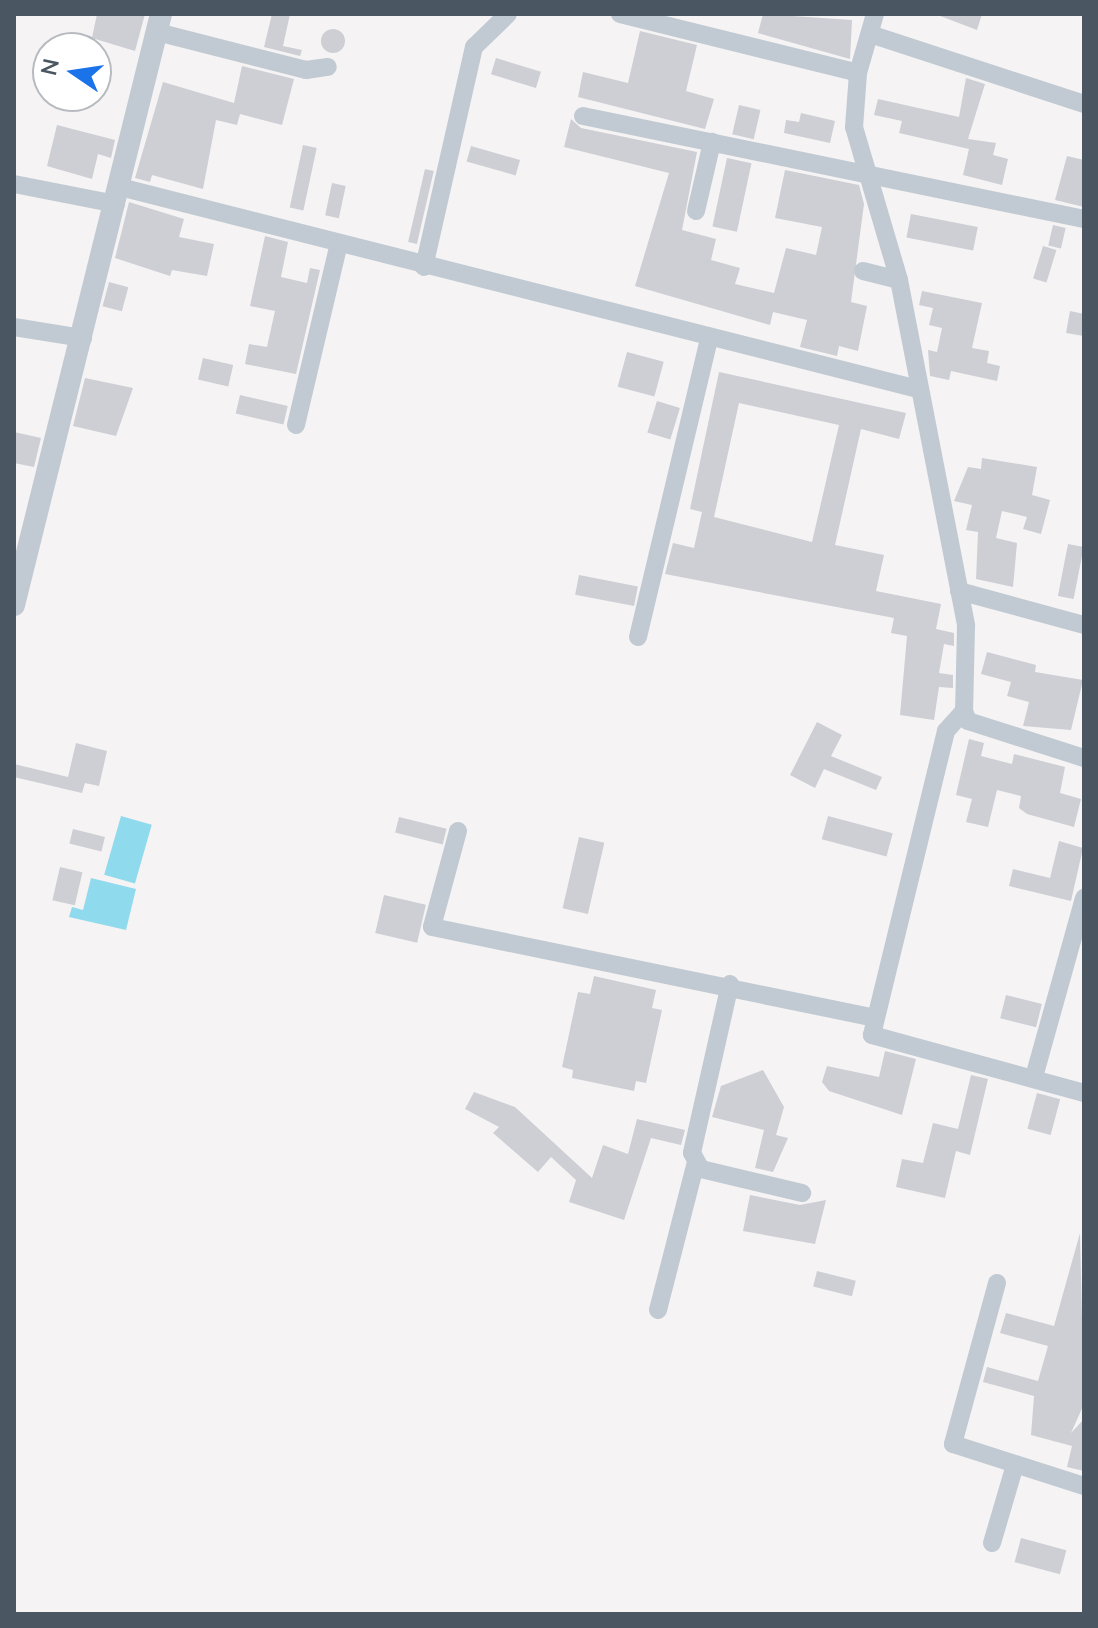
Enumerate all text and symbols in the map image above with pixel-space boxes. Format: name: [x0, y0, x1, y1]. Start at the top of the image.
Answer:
north arrow: [32, 32, 112, 112]
text: N: [34, 56, 67, 78]

